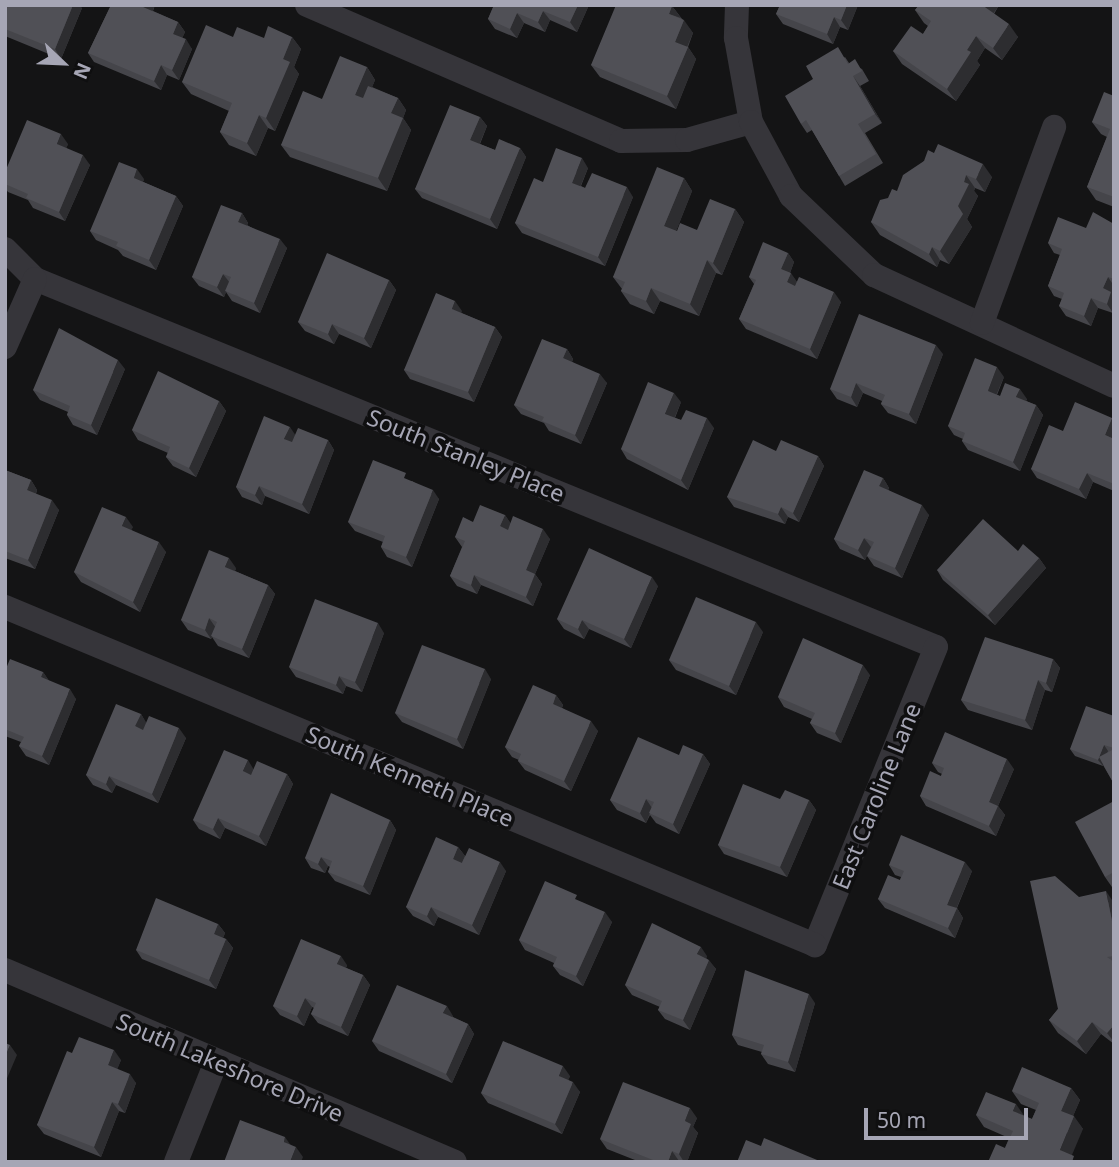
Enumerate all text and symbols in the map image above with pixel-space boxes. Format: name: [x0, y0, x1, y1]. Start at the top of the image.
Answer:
north arrow: [28, 28, 98, 98]
text: N: [67, 59, 97, 83]
street label: South Stanley Place: [363, 403, 569, 507]
street label: East Caroline Lane: [826, 699, 926, 893]
street label: South Kenneth Place: [302, 720, 518, 832]
street label: South Lakeshore Drive: [113, 1007, 347, 1127]
scale bar: [867, 1094, 1032, 1138]
text: 50 m: [877, 1106, 926, 1134]

